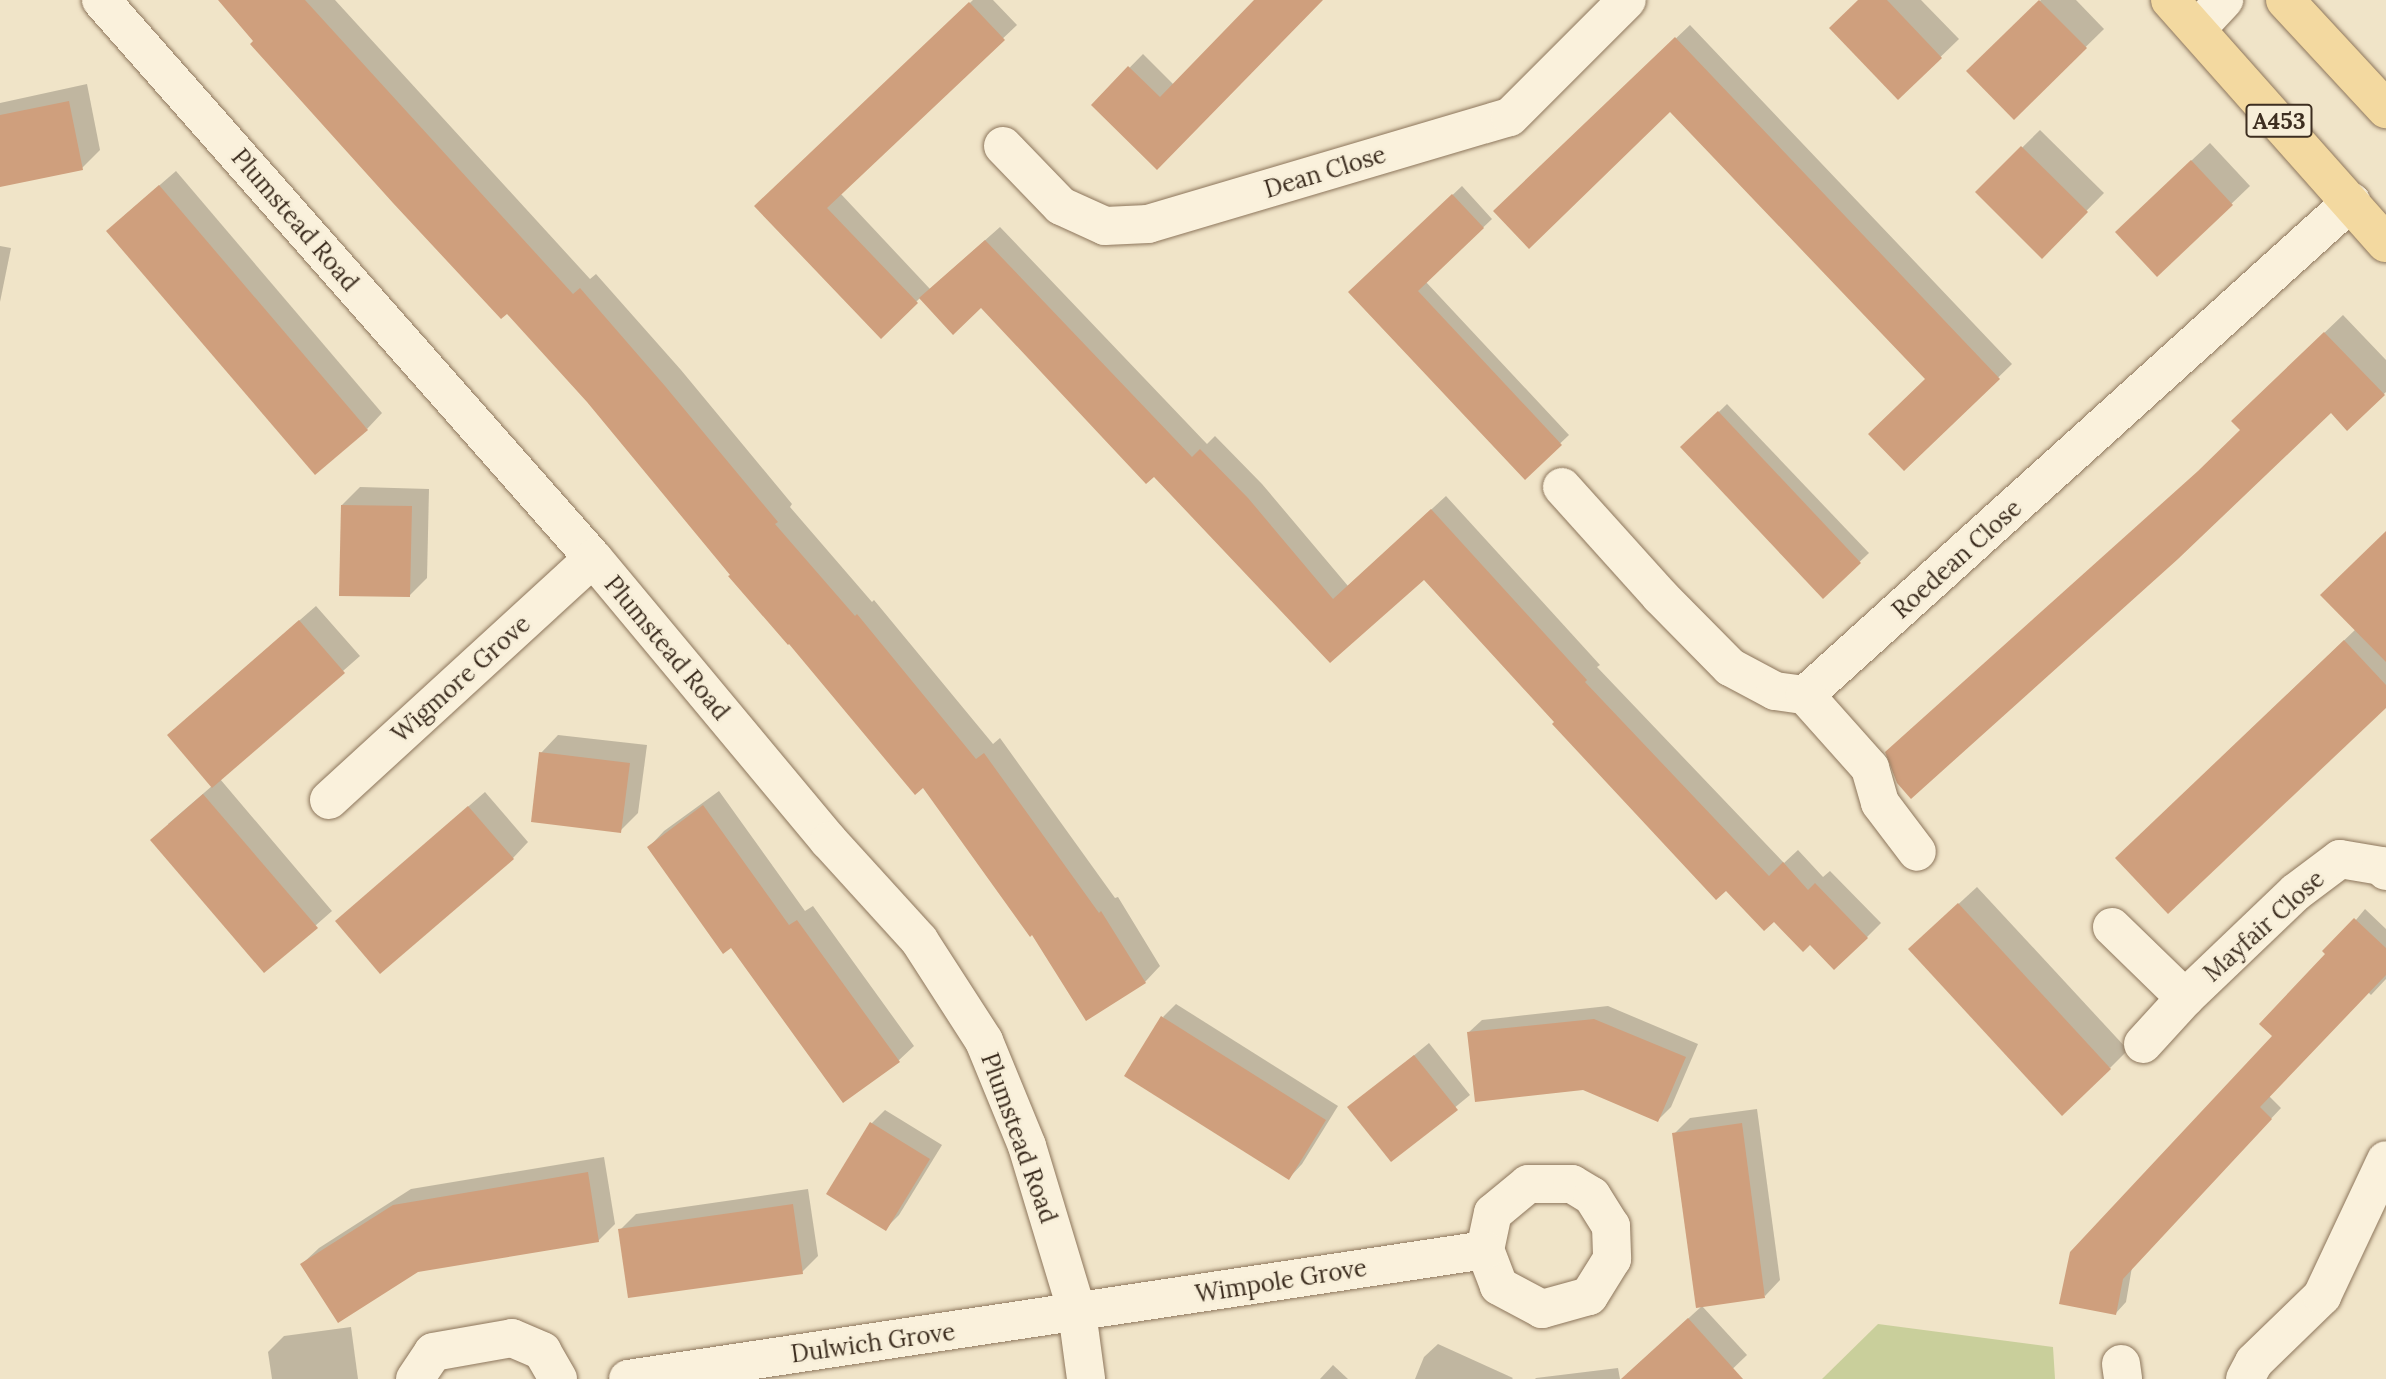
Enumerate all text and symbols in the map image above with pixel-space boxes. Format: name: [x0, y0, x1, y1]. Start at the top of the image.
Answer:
road number: A453: [2244, 102, 2314, 140]
street label: Dean Close: [1261, 140, 1389, 204]
street label: Plumstead Road: [225, 143, 365, 297]
street label: Roedean Close: [1886, 493, 2028, 625]
street label: Plumstead Road: [599, 570, 735, 726]
street label: Wigmore Grove: [386, 609, 536, 749]
street label: Mayfair Close: [2198, 864, 2330, 988]
street label: Plumstead Road: [975, 1049, 1063, 1227]
street label: Wimpole Grove: [1193, 1253, 1369, 1309]
street label: Dulwich Grove: [789, 1317, 957, 1369]

